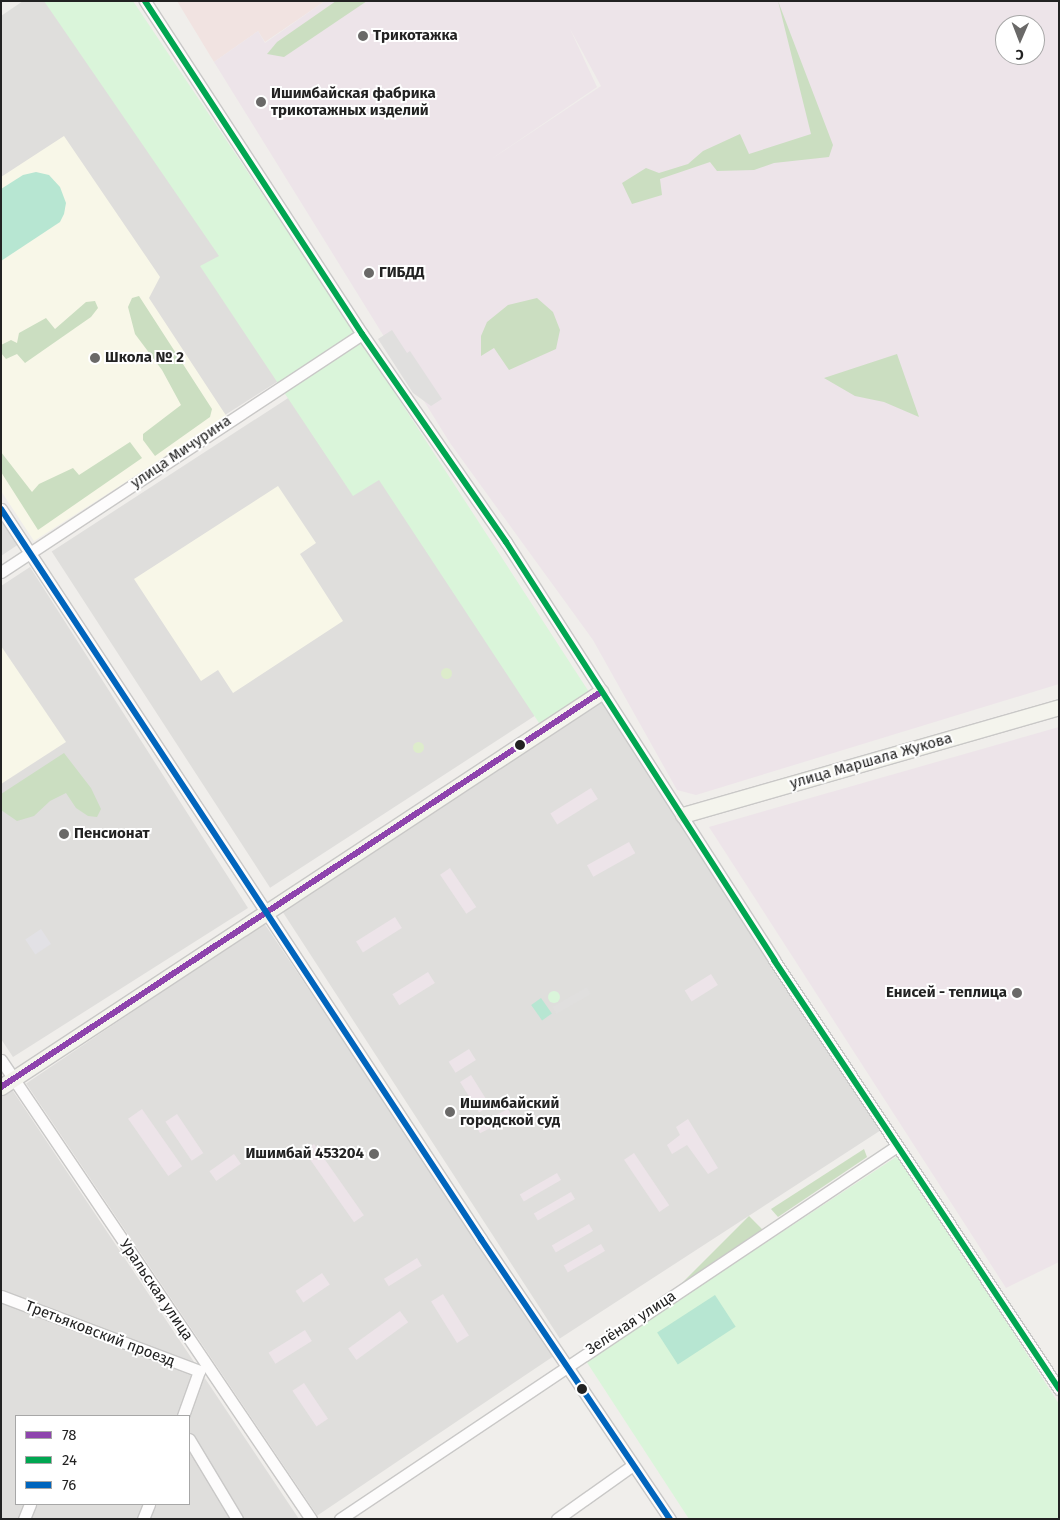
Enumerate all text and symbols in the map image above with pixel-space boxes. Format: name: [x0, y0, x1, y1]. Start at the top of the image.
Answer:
north arrow: [995, 15, 1045, 65]
place label: Трикотажка: [373, 27, 458, 45]
marker: Трикотажка: [357, 30, 369, 42]
text: С: [1016, 46, 1024, 63]
place label: Ишимбайская фабрика трикотажных изделий: [271, 84, 436, 119]
marker: Ишимбайская фабрика трикотажных изделий: [255, 96, 267, 108]
place label: ГИБДД: [379, 264, 424, 282]
marker: ГИБДД: [363, 267, 375, 279]
place label: Школа № 2: [105, 349, 184, 367]
marker: Школа № 2: [89, 352, 101, 364]
street label: улица Мичурина: [127, 412, 235, 492]
street label: улица Маршала Жукова: [788, 729, 954, 793]
unlabelled marker: [515, 740, 525, 750]
place label: Пенсионат: [74, 825, 150, 843]
marker: Пенсионат: [58, 828, 70, 840]
place label: Енисей - теплица: [886, 984, 1007, 1002]
marker: Енисей - теплица: [1011, 987, 1023, 999]
place label: Ишимбайский городской суд: [460, 1094, 560, 1129]
marker: Ишимбайский городской суд: [444, 1106, 456, 1118]
place label: Ишимбай 453204: [245, 1145, 364, 1163]
marker: Ишимбай 453204: [368, 1148, 380, 1160]
street label: Уральская улица: [115, 1236, 197, 1344]
street label: Зелёная улица: [583, 1287, 679, 1359]
street label: Третьяковский проезд: [23, 1297, 177, 1371]
unlabelled marker: [577, 1384, 587, 1394]
legend: [15, 1415, 190, 1505]
text: 78: [62, 1426, 77, 1444]
text: 24: [62, 1451, 77, 1469]
text: 76: [62, 1476, 76, 1494]

